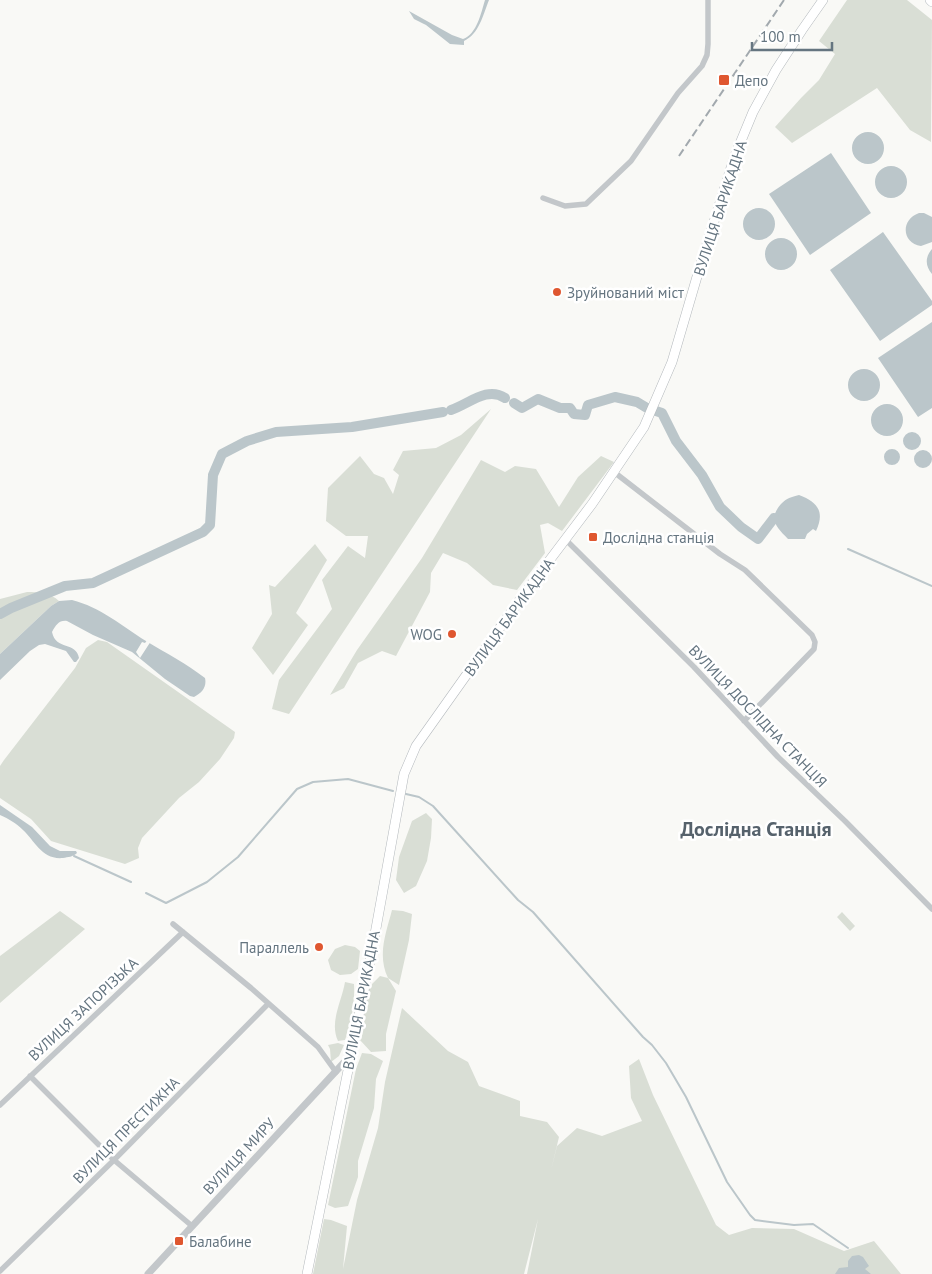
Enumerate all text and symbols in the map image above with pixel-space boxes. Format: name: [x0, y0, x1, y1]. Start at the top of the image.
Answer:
scale bar: [752, 20, 832, 52]
text: 100 m: [760, 27, 801, 46]
place label: Депо: [735, 71, 768, 90]
marker: Депо: [717, 73, 731, 87]
street label: ВУЛИЦЯ БАРИКАДНА: [689, 138, 751, 278]
place label: Зруйнований міст: [567, 283, 684, 302]
marker: Зруйнований міст: [551, 286, 563, 298]
place label: Дослідна станція: [603, 528, 714, 547]
marker: Дослідна станція: [587, 531, 599, 543]
street label: ВУЛИЦЯ БАРИКАДНА: [460, 554, 558, 680]
place label: WOG: [410, 625, 442, 644]
marker: WOG: [446, 628, 458, 640]
street label: ВУЛИЦЯ ДОСЛІДНА СТАНЦІЯ: [685, 641, 831, 791]
district label: Дослідна Станція: [680, 816, 832, 842]
street label: ВУЛИЦЯ БАРИКАДНА: [338, 929, 384, 1071]
place label: Параллель: [239, 938, 309, 957]
marker: Параллель: [313, 941, 325, 953]
street label: ВУЛИЦЯ ЗАПОРІЗЬКА: [24, 953, 142, 1065]
street label: ВУЛИЦЯ ПРЕСТИЖНА: [69, 1072, 184, 1187]
street label: ВУЛИЦЯ МИРУ: [199, 1113, 280, 1198]
place label: Балабине: [189, 1232, 252, 1251]
marker: Балабине: [173, 1235, 185, 1247]

